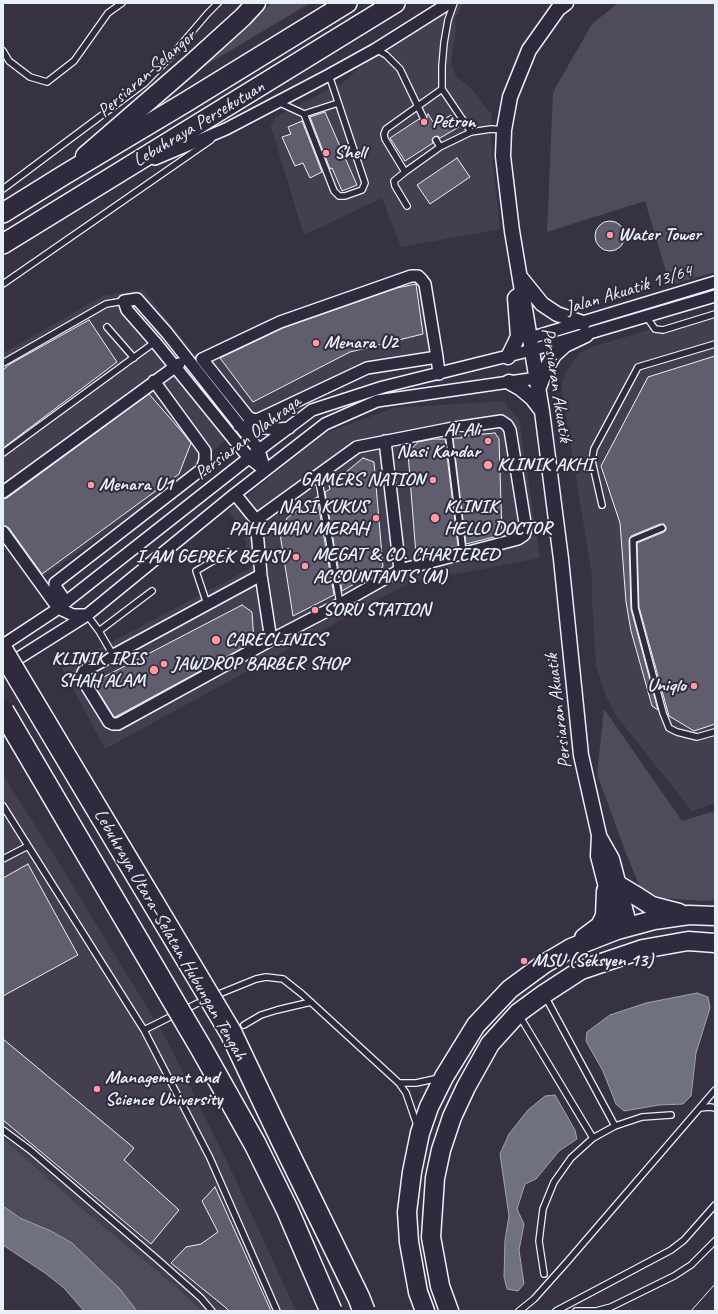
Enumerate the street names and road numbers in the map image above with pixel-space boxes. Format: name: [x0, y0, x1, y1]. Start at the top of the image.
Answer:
street label: Persiaran Selangor: [93, 25, 201, 123]
street label: Lebuhraya Persekutuan: [129, 76, 269, 172]
street label: Jalan Akuatik 13/64: [563, 260, 695, 320]
street label: Persiaran Akuatik: [536, 326, 576, 444]
street label: Persiaran Olahraga: [191, 391, 305, 485]
street label: Persiaran Akuatik: [541, 652, 577, 770]
street label: Lebuhraya Utara–Selatan Hubungan Tengah: [88, 805, 252, 1065]

